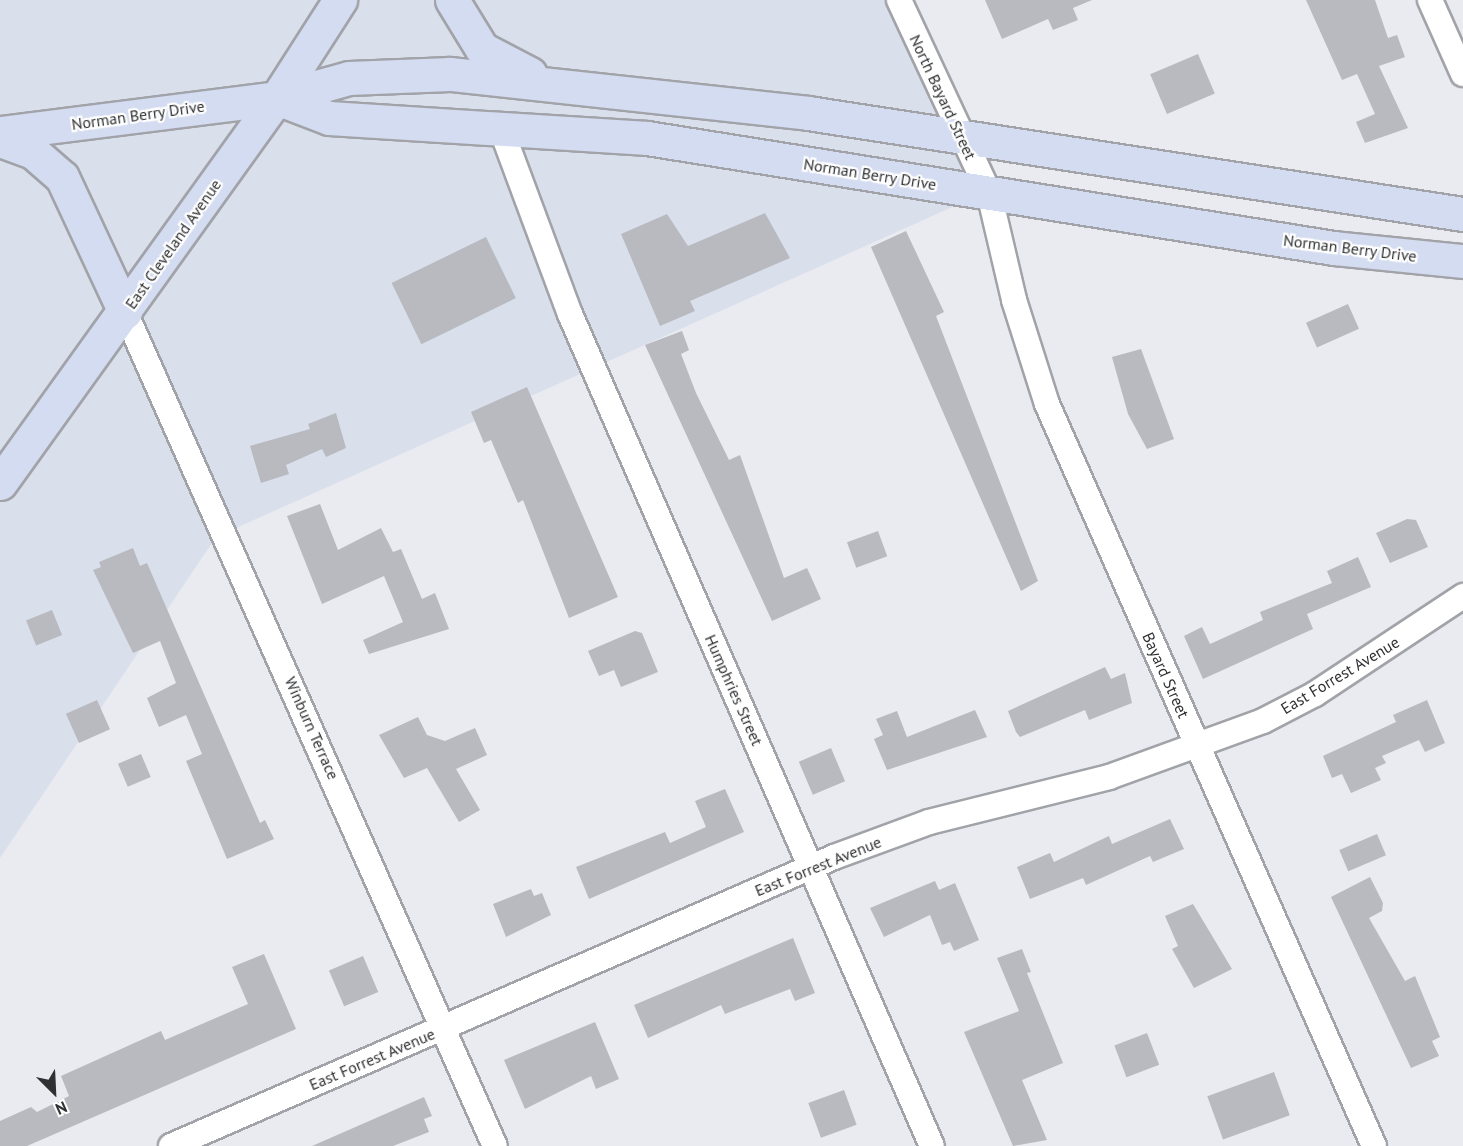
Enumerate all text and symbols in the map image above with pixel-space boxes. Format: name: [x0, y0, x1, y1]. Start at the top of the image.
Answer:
street label: North Bayard Street: [906, 32, 980, 162]
street label: Norman Berry Drive: [70, 96, 206, 134]
street label: Norman Berry Drive: [802, 154, 938, 194]
street label: East Cleveland Avenue: [121, 175, 225, 313]
street label: Norman Berry Drive: [1282, 230, 1418, 266]
street label: Bayard Street: [1139, 629, 1193, 721]
street label: Humphries Street: [701, 632, 767, 748]
street label: East Forrest Avenue: [1277, 632, 1403, 718]
street label: Winburn Terrace: [281, 673, 343, 783]
street label: East Forrest Avenue: [752, 832, 884, 900]
street label: East Forrest Avenue: [306, 1024, 438, 1094]
north arrow: [24, 1062, 84, 1122]
text: N: [52, 1097, 70, 1120]

